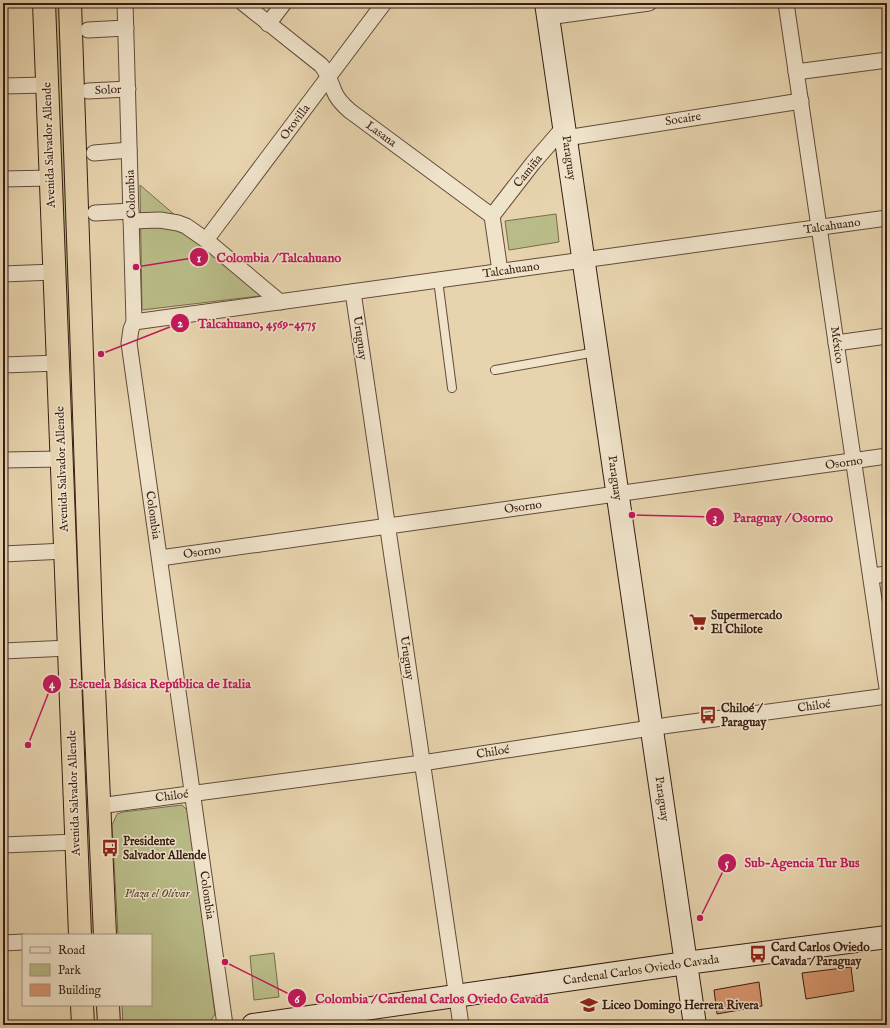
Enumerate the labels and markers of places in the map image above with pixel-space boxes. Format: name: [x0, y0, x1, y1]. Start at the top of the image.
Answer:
callout: Colombia / Talcahuano: [189, 245, 349, 270]
callout: Talcahuano, 4569-4575: [170, 310, 324, 335]
callout: Paraguay / Osorno: [705, 505, 841, 530]
place label: Supermercado El Chilote: [711, 608, 783, 637]
supermarket icon: Supermercado El Chilote: [688, 612, 708, 632]
callout: Escuela Básica República de Italia: [42, 671, 259, 696]
place label: Chiloé / Paraguay: [721, 701, 767, 731]
bus stop icon: Chiloé / Paraguay: [698, 705, 718, 725]
place label: Presidente Salvador Allende: [123, 834, 207, 863]
bus stop icon: Presidente Salvador Allende: [100, 838, 120, 858]
callout: Sub-Agencia Tur Bus: [717, 850, 868, 875]
place label: Card Carlos Oviedo Cavada / Paraguay: [771, 940, 870, 970]
bus stop icon: Card Carlos Oviedo Cavada / Paraguay: [748, 944, 768, 964]
callout: Colombia / Cardenal Carlos Oviedo Cavada: [287, 986, 556, 1011]
school or university icon: Liceo Domingo Herrera Rivera: [579, 995, 599, 1015]
place label: Liceo Domingo Herrera Rivera: [601, 998, 760, 1014]

